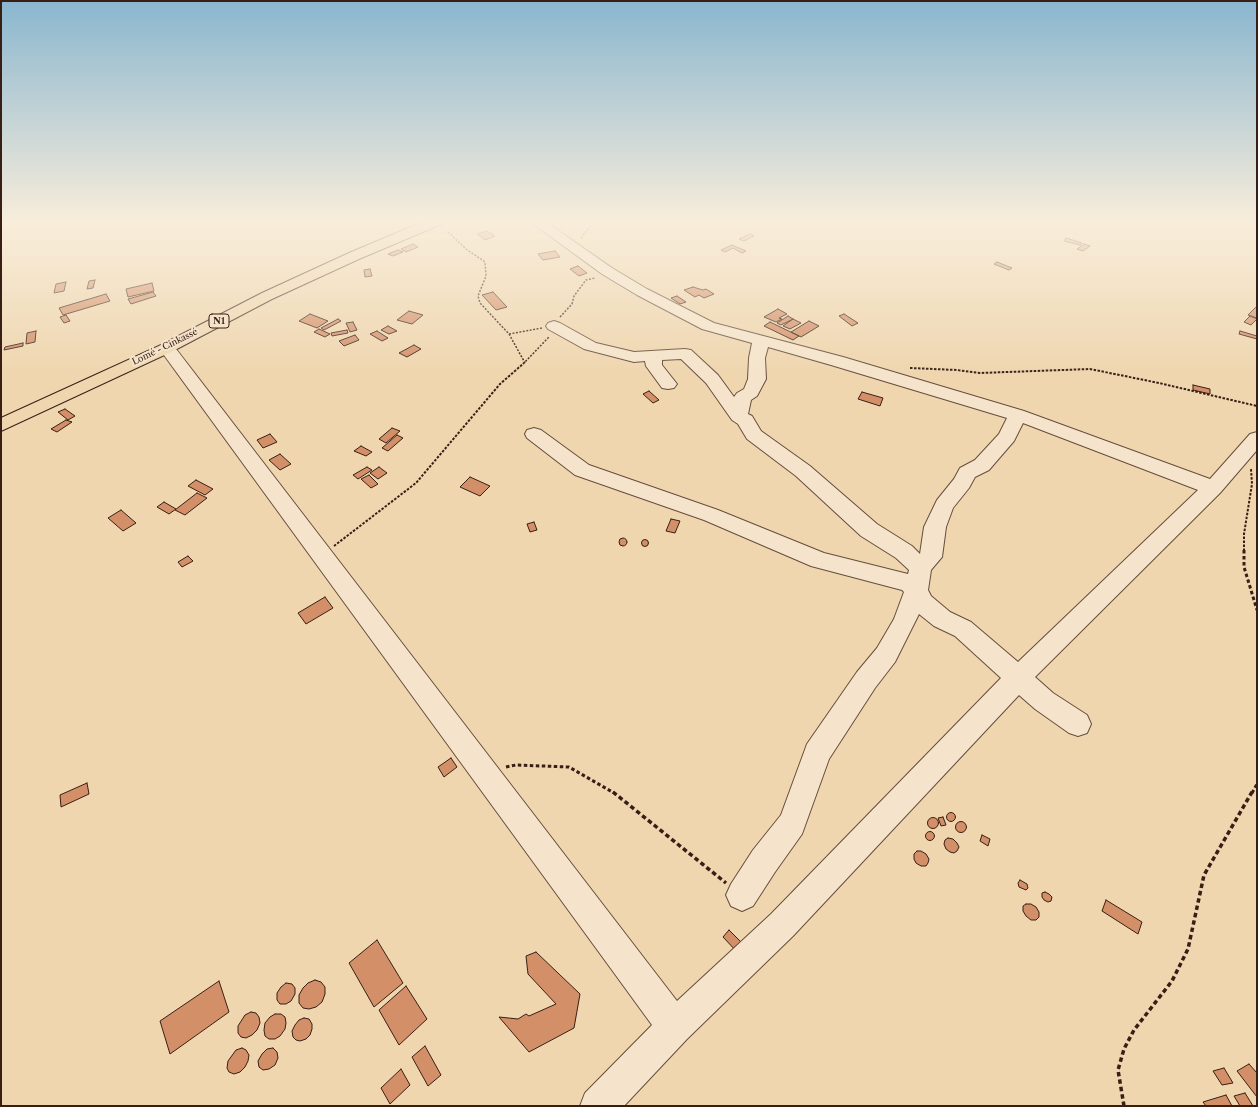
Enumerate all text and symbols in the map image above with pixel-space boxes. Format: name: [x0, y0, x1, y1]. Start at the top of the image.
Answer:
road number: N1: [209, 314, 229, 328]
street label: Lomé - Cinkassé: [130, 326, 200, 368]

